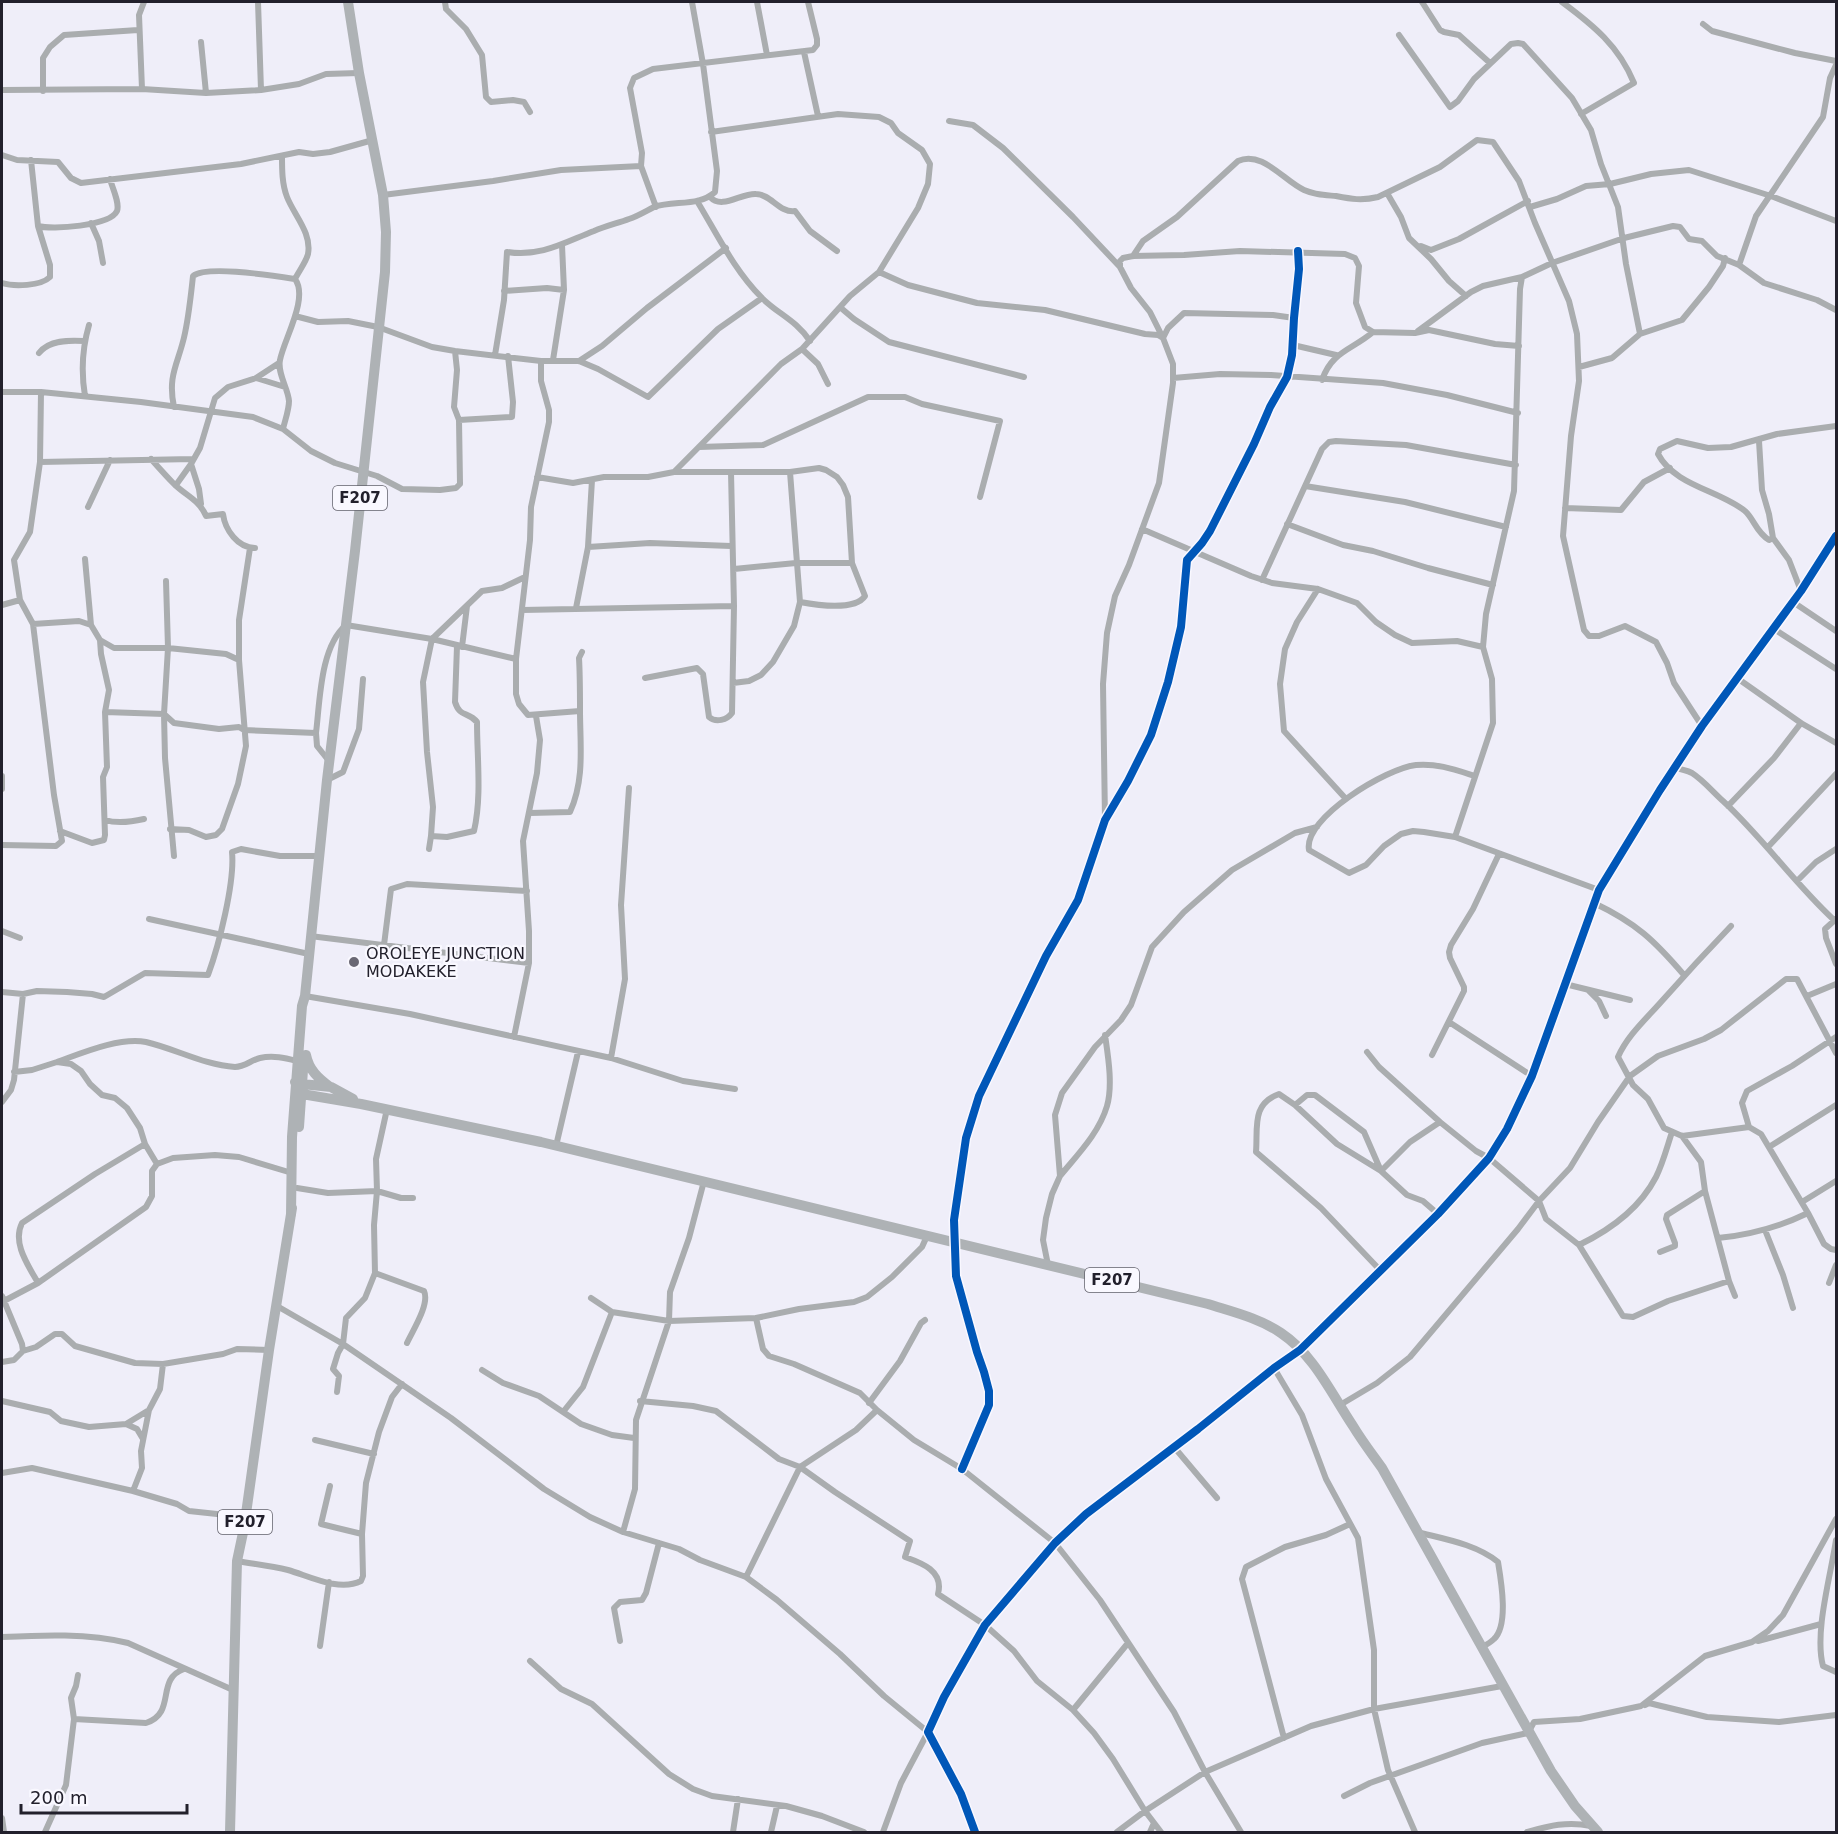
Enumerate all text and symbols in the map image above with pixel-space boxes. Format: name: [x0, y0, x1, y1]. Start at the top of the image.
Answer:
road number: F207: [333, 486, 387, 510]
place label: OROLEYE JUNCTION MODAKEKE: [366, 944, 525, 981]
marker: OROLEYE JUNCTION MODAKEKE: [347, 955, 361, 969]
road number: F207: [1085, 1268, 1139, 1292]
road number: F207: [218, 1510, 272, 1534]
scale bar: [21, 1777, 188, 1815]
text: 200 m: [30, 1787, 88, 1808]

